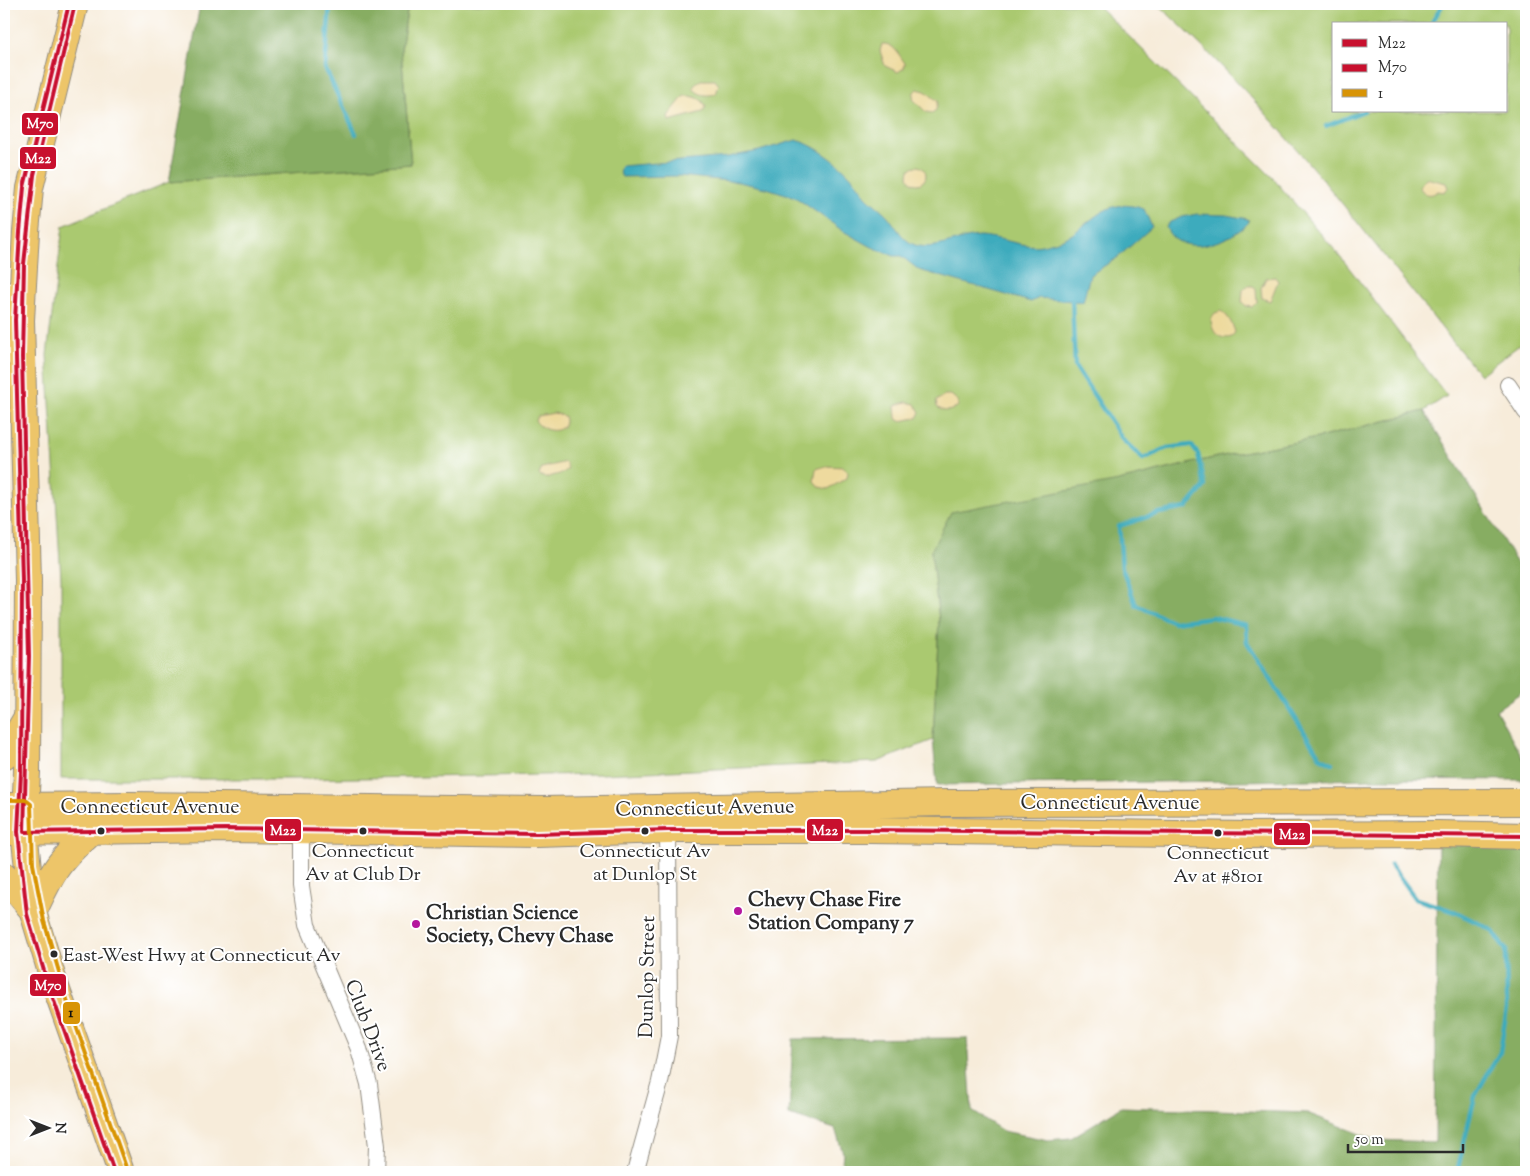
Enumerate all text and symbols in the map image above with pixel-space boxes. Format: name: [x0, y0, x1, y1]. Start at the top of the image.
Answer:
legend: [1332, 22, 1508, 112]
text: M22: [1378, 34, 1406, 55]
text: M70: [1378, 58, 1407, 79]
text: 1: [1378, 84, 1383, 105]
line badge: M70: [21, 112, 59, 136]
text: M70: [26, 115, 54, 135]
line badge: M22: [19, 146, 57, 170]
text: M22: [25, 150, 51, 170]
street label: Connecticut Avenue: [1020, 790, 1200, 819]
street label: Connecticut Avenue: [615, 793, 795, 826]
street label: Connecticut Avenue: [60, 794, 240, 823]
line badge: M22: [264, 818, 302, 842]
line badge: M22: [806, 818, 844, 842]
text: M22: [270, 822, 296, 842]
text: M22: [812, 822, 838, 842]
line badge: M22: [1273, 822, 1311, 846]
unlabelled marker: [96, 826, 106, 836]
marker: Connecticut Av at Club Dr: [358, 826, 368, 836]
marker: Connecticut Av at Dunlop St: [640, 826, 650, 836]
text: M22: [1279, 826, 1305, 846]
marker: Connecticut Av at #8101: [1213, 828, 1223, 838]
place label: Connecticut Av at Club Dr: [305, 839, 421, 889]
place label: Connecticut Av at Dunlop St: [579, 839, 711, 889]
place label: Connecticut Av at #8101: [1167, 841, 1270, 891]
place label: Chevy Chase Fire Station Company 7: [748, 887, 915, 939]
place label: Christian Science Society, Chevy Chase: [426, 900, 614, 952]
marker: Chevy Chase Fire Station Company 7: [732, 905, 744, 917]
street label: Dunlop Street: [633, 915, 664, 1038]
marker: Christian Science Society, Chevy Chase: [410, 918, 422, 930]
place label: East-West Hwy at Connecticut Av: [63, 943, 340, 970]
marker: East-West Hwy at Connecticut Av: [49, 949, 59, 959]
line badge: M70: [29, 973, 67, 997]
street label: Club Drive: [336, 976, 397, 1076]
text: M70: [34, 977, 62, 997]
line badge: 1: [62, 1001, 81, 1025]
text: 1: [69, 1004, 74, 1024]
north arrow: [22, 1104, 72, 1154]
scale bar: [1348, 1121, 1462, 1153]
text: N: [49, 1122, 69, 1134]
text: 50 m: [1354, 1130, 1384, 1151]

